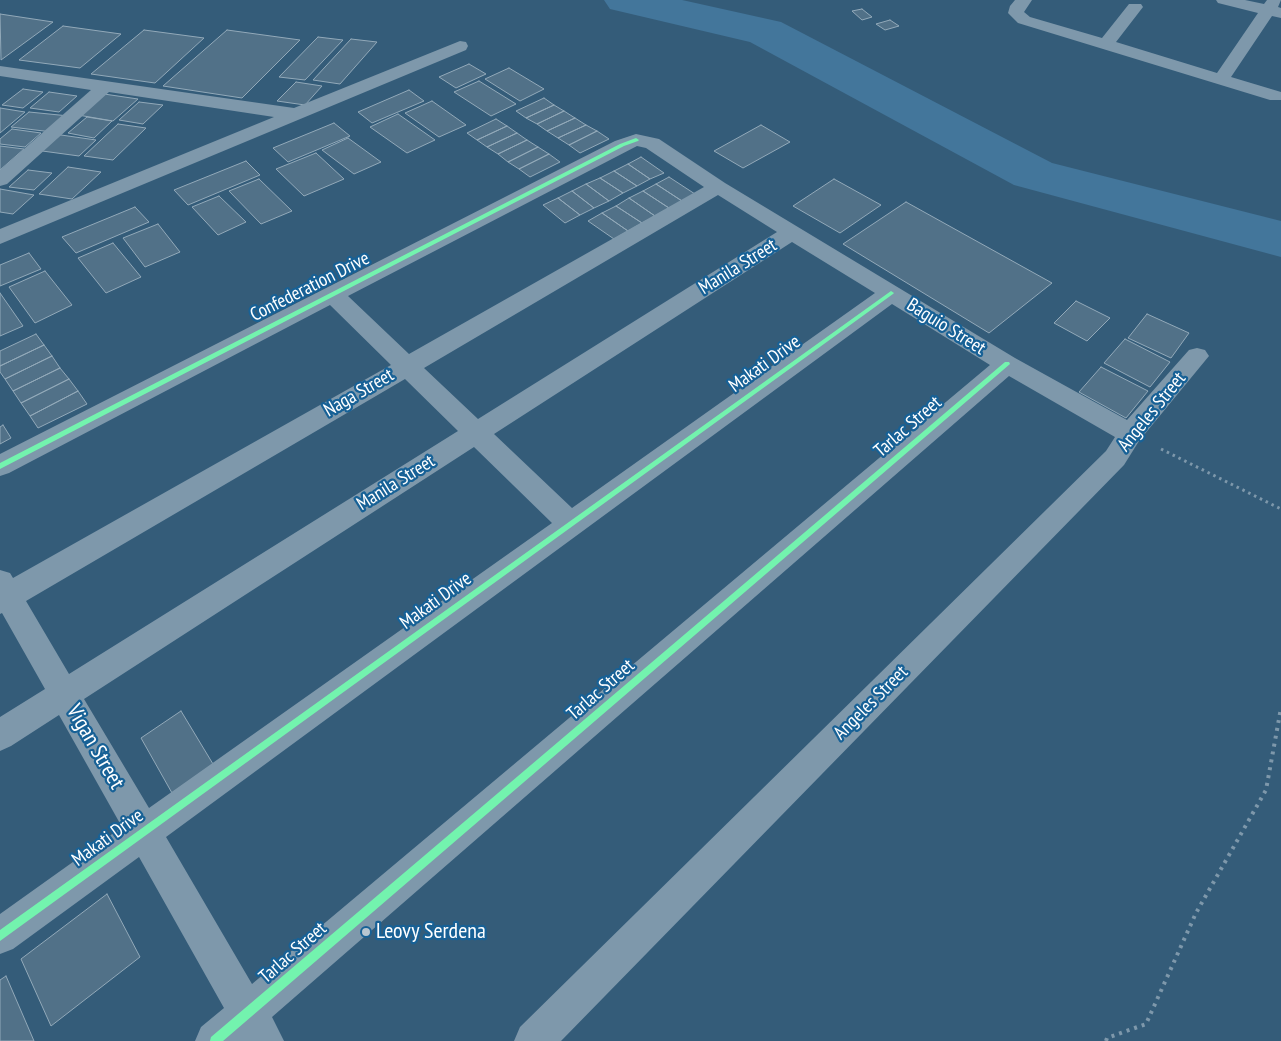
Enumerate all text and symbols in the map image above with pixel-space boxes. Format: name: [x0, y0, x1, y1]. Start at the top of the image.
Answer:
street label: Manila Street: [695, 234, 781, 300]
street label: Confederation Drive: [247, 247, 373, 327]
street label: Baguio Street: [902, 294, 990, 360]
street label: Makati Drive: [725, 331, 805, 397]
street label: Naga Street: [320, 364, 398, 422]
street label: Angeles Street: [1113, 368, 1191, 456]
street label: Tarlac Street: [870, 392, 946, 462]
street label: Manila Street: [353, 450, 439, 516]
street label: Makati Drive: [396, 568, 476, 634]
street label: Tarlac Street: [563, 655, 639, 725]
street label: Angeles Street: [829, 661, 913, 745]
street label: Vigan Street: [60, 700, 130, 794]
street label: Makati Drive: [68, 805, 148, 871]
street label: Tarlac Street: [255, 918, 331, 988]
place label: Leovy Serdena: [376, 919, 486, 945]
marker: Leovy Serdena: [360, 926, 372, 938]

